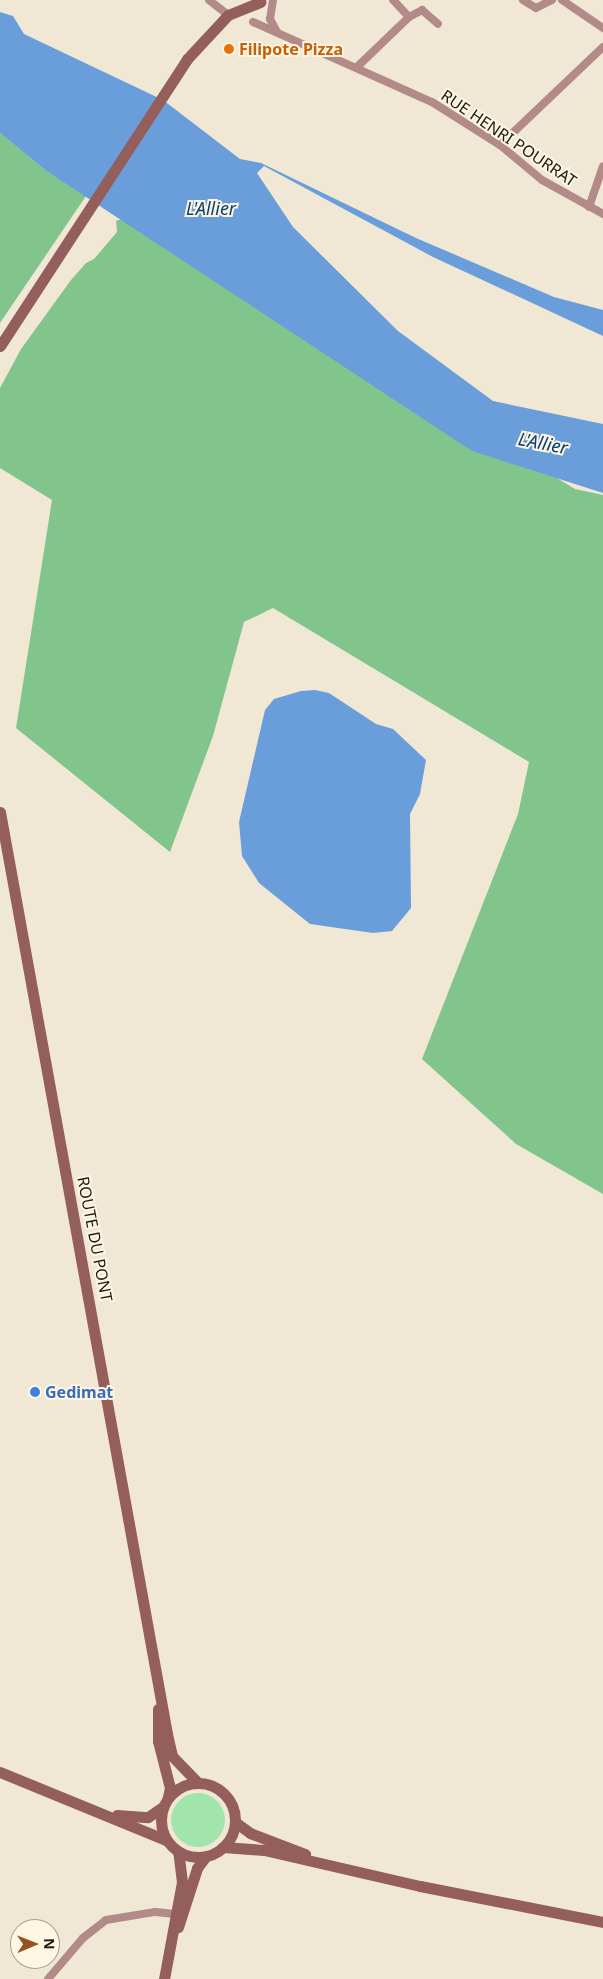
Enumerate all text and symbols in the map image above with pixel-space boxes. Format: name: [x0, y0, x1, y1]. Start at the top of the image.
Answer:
place label: Filipote Pizza: [239, 39, 343, 59]
marker: Filipote Pizza: [223, 43, 235, 55]
street label: RUE HENRI POURRAT: [438, 86, 580, 190]
water label: L'Allier: [186, 197, 236, 219]
water label: L'Allier: [516, 428, 570, 458]
street label: ROUTE DU PONT: [73, 1175, 117, 1303]
place label: Gedimat: [45, 1382, 113, 1402]
marker: Gedimat: [29, 1386, 41, 1398]
north arrow: [10, 1919, 60, 1969]
text: N: [40, 1938, 59, 1950]

